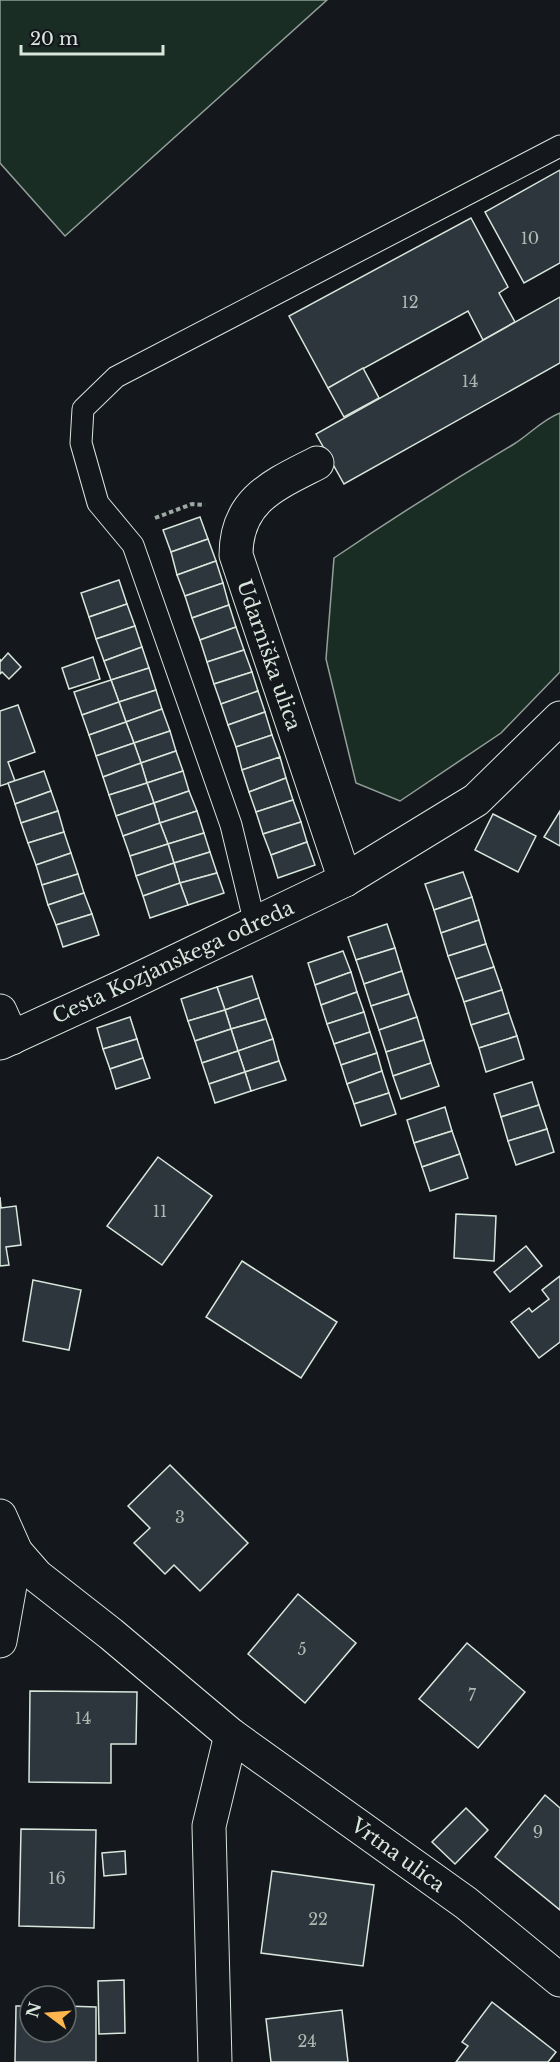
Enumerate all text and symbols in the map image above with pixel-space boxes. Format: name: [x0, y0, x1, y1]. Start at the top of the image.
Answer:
scale bar: [21, 18, 164, 56]
text: 20 m: [30, 28, 78, 50]
house number: 10: [521, 228, 539, 248]
house number: 12: [402, 292, 419, 312]
house number: 14: [462, 371, 478, 391]
street label: Udarniška ulica: [232, 577, 306, 734]
street label: Cesta Kozjanskega odreda: [49, 895, 298, 1029]
house number: 11: [153, 1201, 167, 1221]
house number: 3: [175, 1507, 185, 1527]
house number: 5: [297, 1639, 307, 1659]
house number: 7: [468, 1685, 477, 1705]
house number: 14: [75, 1708, 91, 1728]
street label: Vrtna ulica: [345, 1812, 450, 1898]
house number: 9: [533, 1822, 543, 1842]
house number: 16: [48, 1868, 66, 1888]
house number: 22: [308, 1909, 328, 1929]
north arrow: [18, 1984, 78, 2044]
text: N: [22, 2000, 45, 2020]
house number: 24: [297, 2031, 317, 2051]

